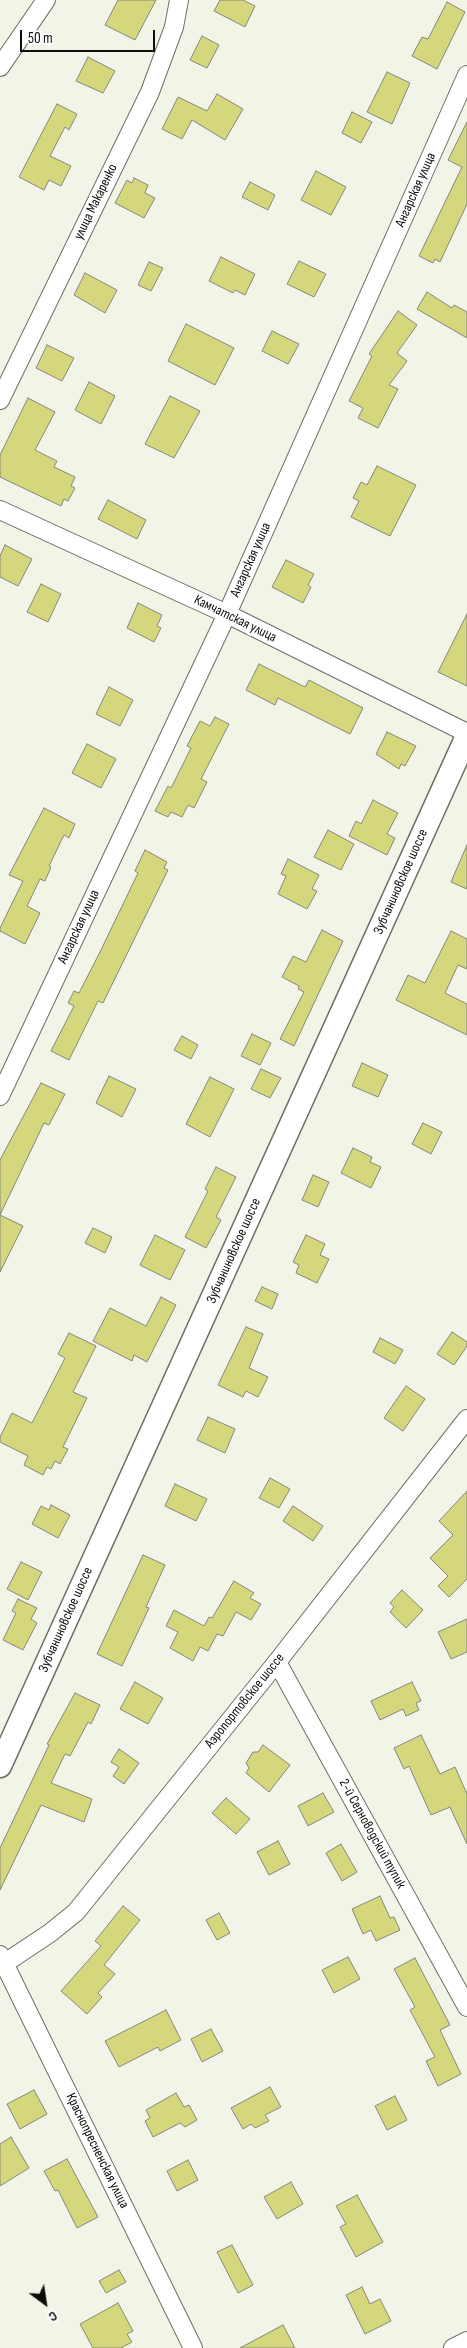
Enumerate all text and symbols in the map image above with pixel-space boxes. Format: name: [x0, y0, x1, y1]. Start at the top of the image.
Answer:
scale bar: [22, 20, 158, 52]
text: 50 m: [28, 29, 53, 48]
street label: Ангарская улица: [392, 150, 440, 230]
street label: улица Макаренко: [70, 161, 122, 243]
street label: Ангарская улица: [227, 520, 275, 600]
street label: Камчатская улица: [191, 592, 279, 646]
street label: Зубчаниновское шоссе: [370, 827, 432, 937]
street label: Ангарская улица: [55, 887, 103, 967]
street label: Зубчаниновское шоссе: [203, 1196, 265, 1306]
street label: Зубчаниновское шоссе: [35, 1565, 97, 1675]
street label: Аэропортовское шоссе: [202, 1650, 288, 1752]
street label: 2-й Серноводский тупик: [335, 1776, 409, 1892]
street label: Краснопресненская улица: [62, 2091, 132, 2211]
north arrow: [20, 2278, 70, 2328]
text: С: [46, 2307, 60, 2325]

